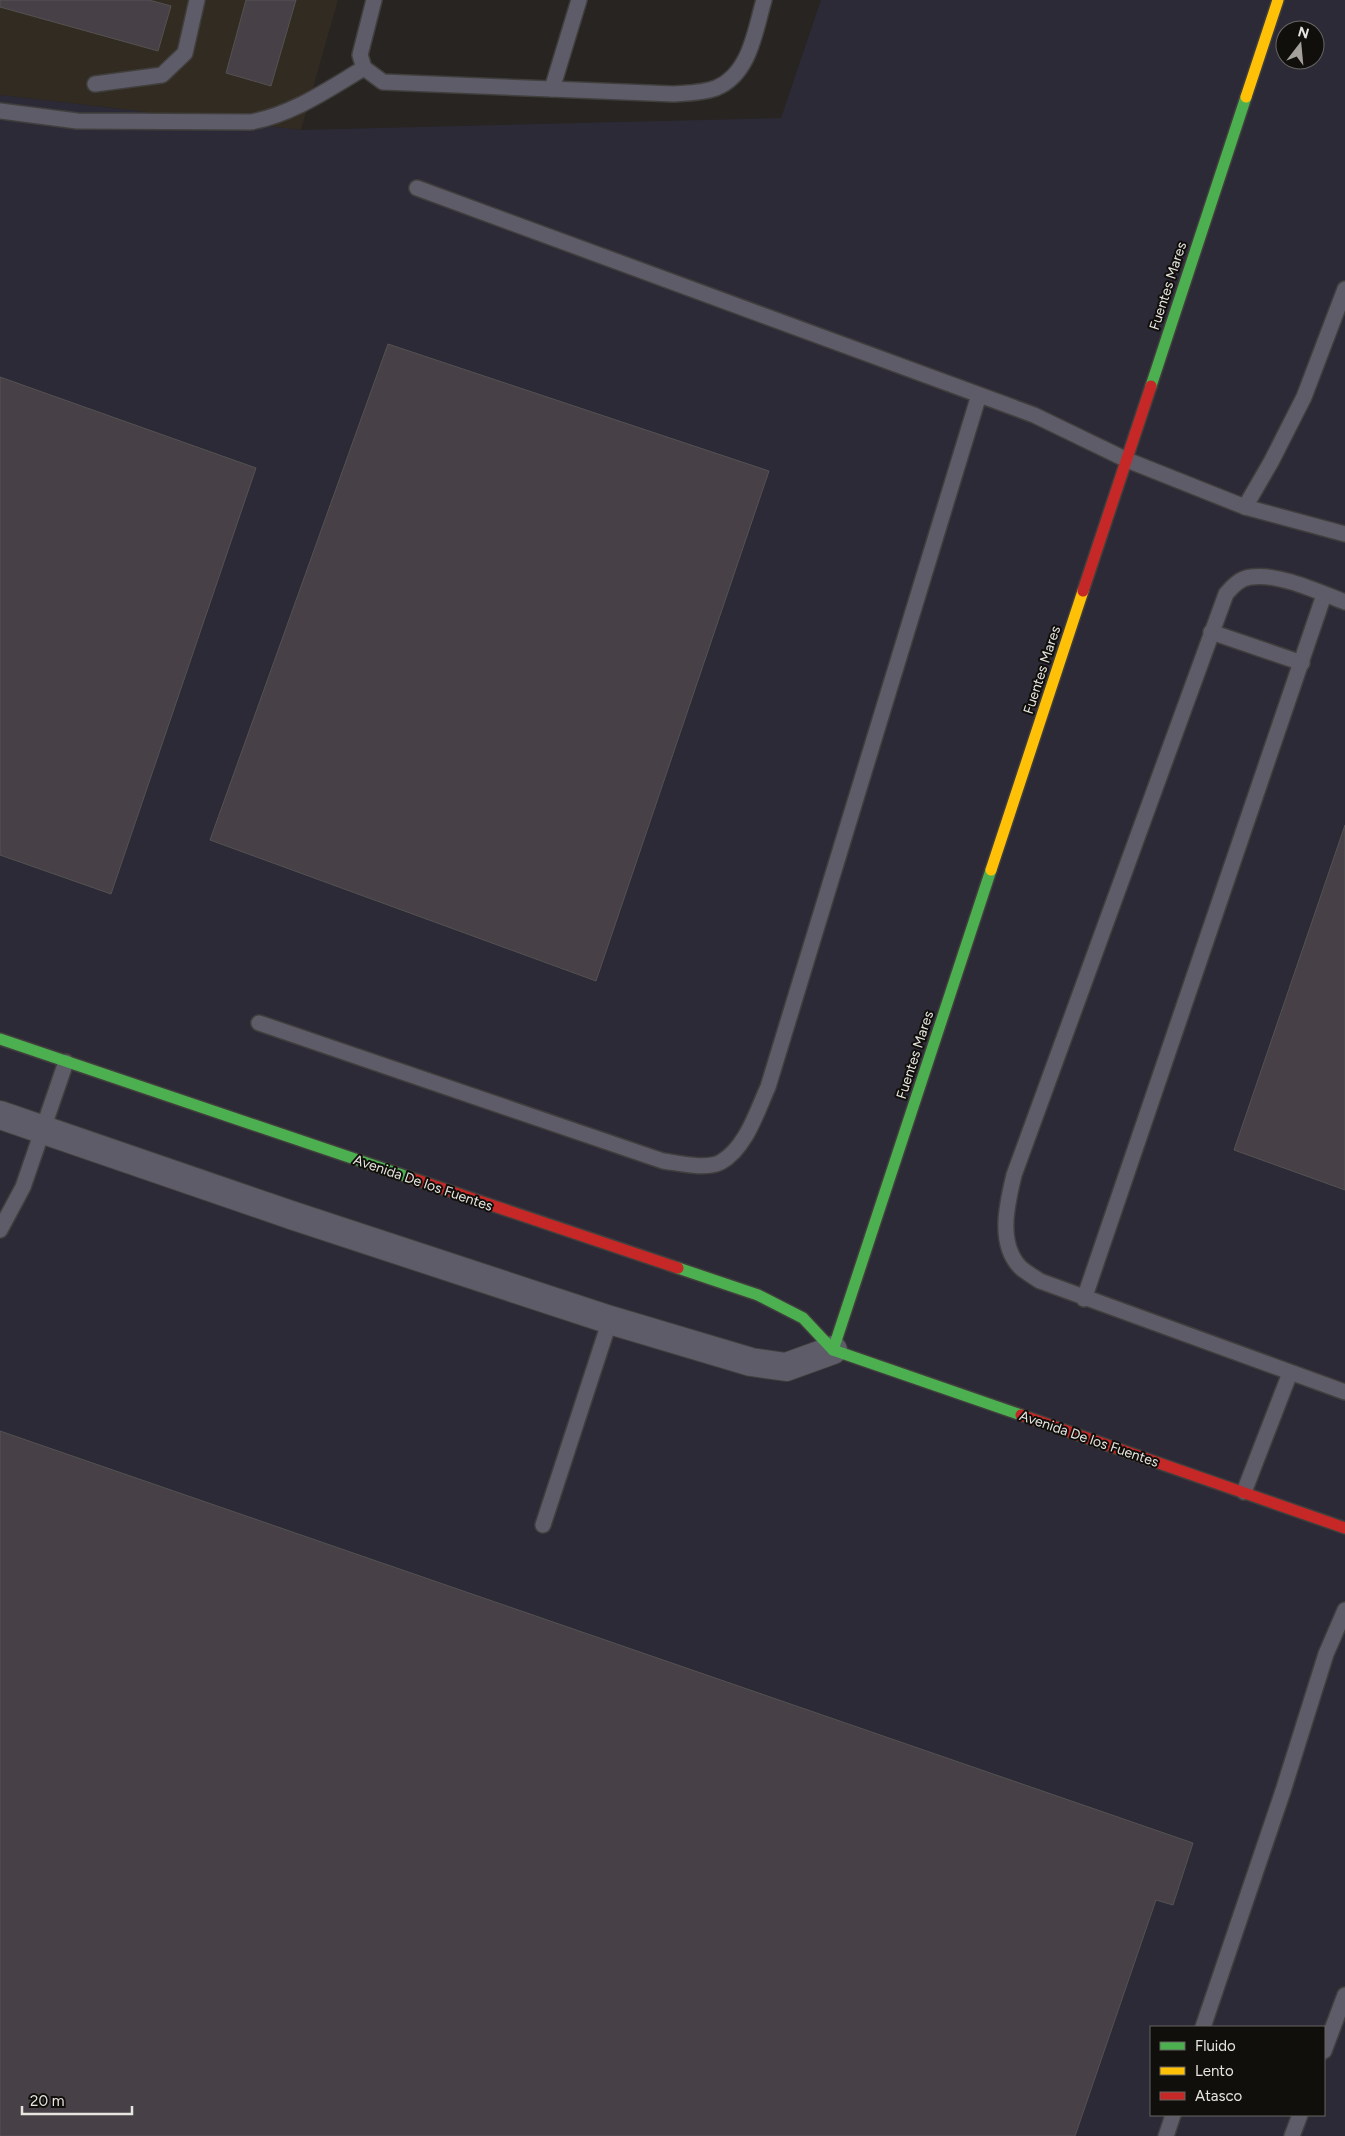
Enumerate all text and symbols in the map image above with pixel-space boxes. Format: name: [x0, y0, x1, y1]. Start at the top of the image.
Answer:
north arrow: [1275, 20, 1325, 70]
text: N: [1296, 23, 1311, 43]
street label: Fuentes Mares: [1146, 240, 1190, 332]
street label: Fuentes Mares: [1020, 624, 1064, 716]
street label: Fuentes Mares: [893, 1009, 937, 1101]
street label: Avenida De los Fuentes: [351, 1151, 495, 1215]
street label: Avenida De los Fuentes: [1017, 1407, 1161, 1471]
legend: [1150, 2026, 1325, 2116]
text: Fluido: [1195, 2037, 1236, 2055]
text: Lento: [1195, 2062, 1234, 2080]
scale bar: [22, 2084, 132, 2116]
text: Atasco: [1195, 2087, 1243, 2105]
text: 20 m: [30, 2092, 64, 2110]

